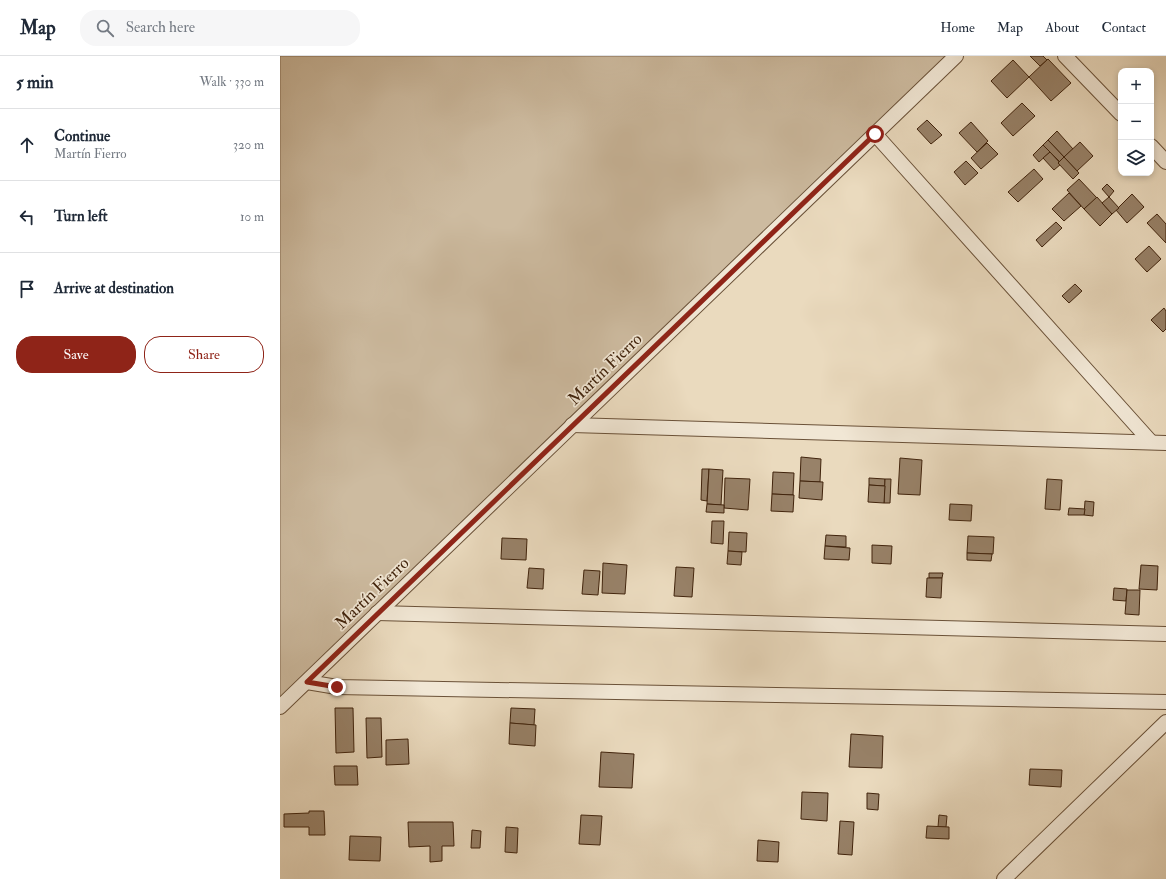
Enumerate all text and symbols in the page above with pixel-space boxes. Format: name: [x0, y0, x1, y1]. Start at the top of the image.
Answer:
search box: [80, 10, 360, 46]
text: Map: [20, 16, 56, 40]
icon: search: [94, 17, 116, 39]
text: Search here: [126, 18, 195, 37]
text: Home: [940, 19, 975, 36]
text: Map: [997, 19, 1023, 36]
text: About: [1045, 19, 1079, 36]
text: Contact: [1101, 19, 1146, 36]
map controls: [1118, 68, 1154, 176]
button: +: [1118, 68, 1154, 104]
text: 5 min: [16, 72, 54, 93]
text: Walk · 330 m: [200, 74, 264, 90]
button: −: [1118, 104, 1154, 140]
route start: [866, 125, 884, 143]
text: Continue: [54, 127, 110, 146]
icon: ahead: [16, 134, 38, 156]
text: 320 m: [233, 137, 264, 153]
button: layers: [1118, 140, 1154, 176]
text: Martín Fierro: [54, 146, 127, 162]
icon: left: [16, 206, 38, 228]
text: Turn left: [54, 207, 108, 226]
text: 10 m: [240, 209, 264, 225]
icon: arrive: [16, 278, 38, 300]
text: Arrive at destination: [54, 279, 174, 298]
street label: Martín Fierro: [564, 328, 646, 410]
button: Save: [16, 336, 136, 373]
button: Share: [144, 336, 264, 373]
street label: Martín Fierro: [331, 552, 413, 634]
route end: [328, 678, 346, 696]

